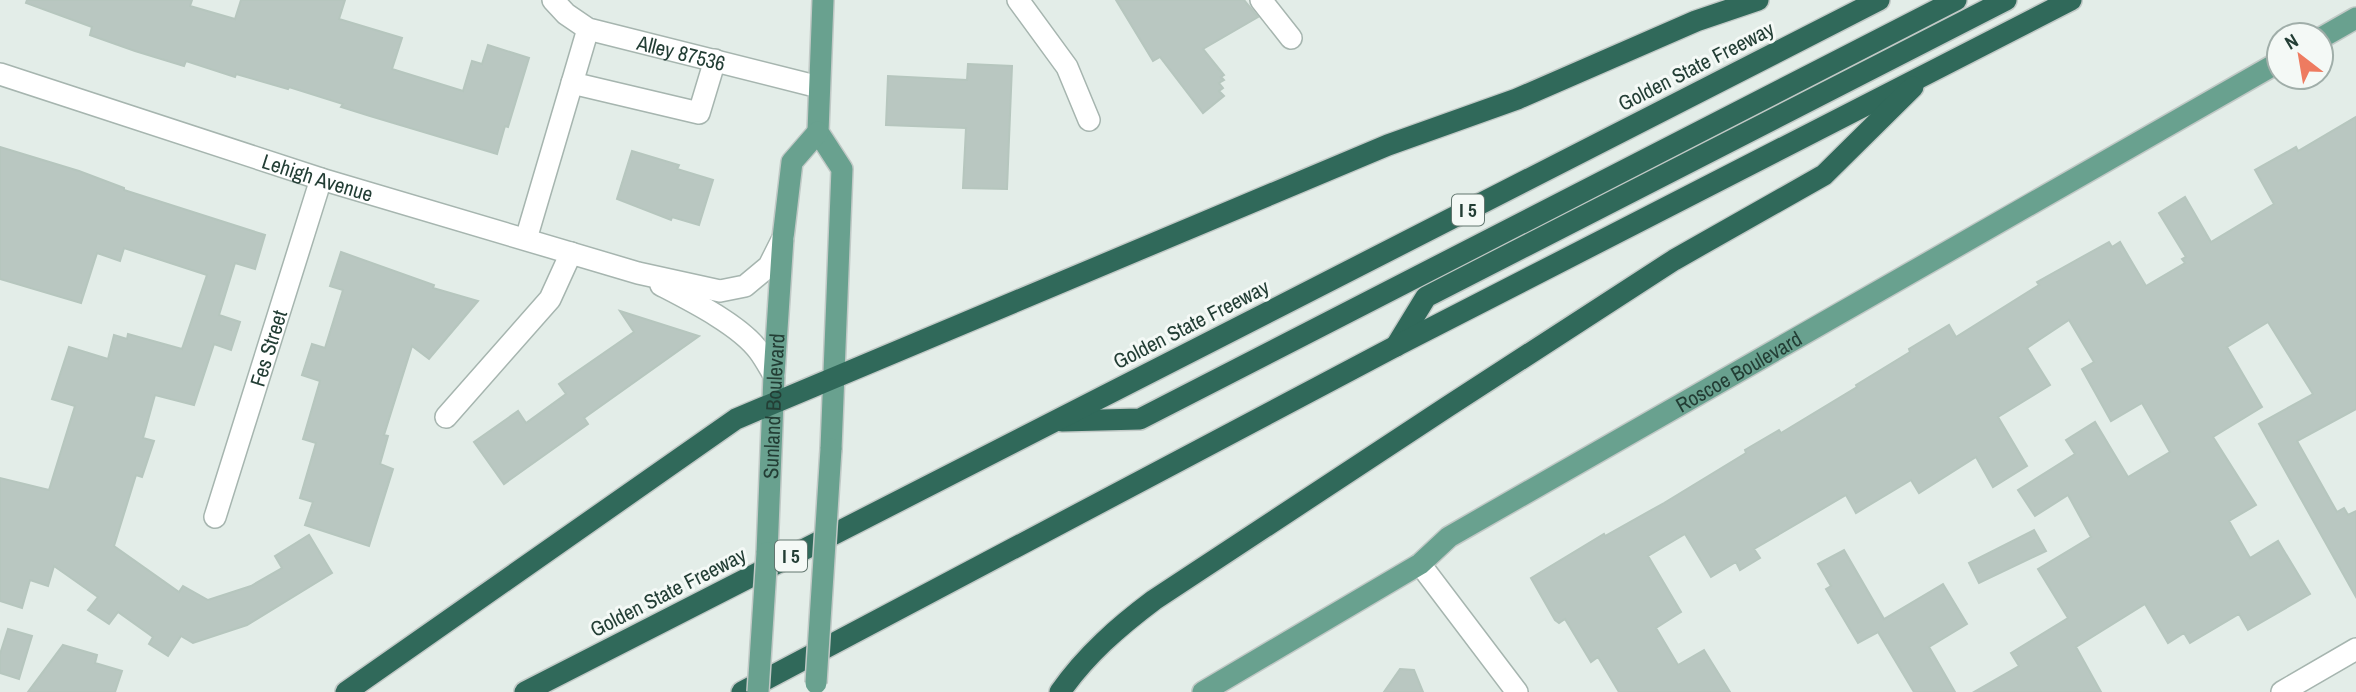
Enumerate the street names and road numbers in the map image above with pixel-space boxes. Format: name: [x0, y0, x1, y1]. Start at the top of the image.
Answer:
street label: Golden State Freeway: [1613, 14, 1779, 118]
street label: Alley 87536: [633, 27, 729, 77]
street label: Lehigh Avenue: [258, 146, 377, 208]
road number: I 5: [1452, 194, 1484, 226]
street label: Golden State Freeway: [1108, 272, 1274, 376]
street label: Fes Street: [242, 306, 294, 390]
street label: Roscoe Boulevard: [1670, 324, 1807, 419]
street label: Sunland Boulevard: [755, 332, 791, 479]
street label: Golden State Freeway: [585, 540, 751, 644]
road number: I 5: [775, 540, 807, 572]

